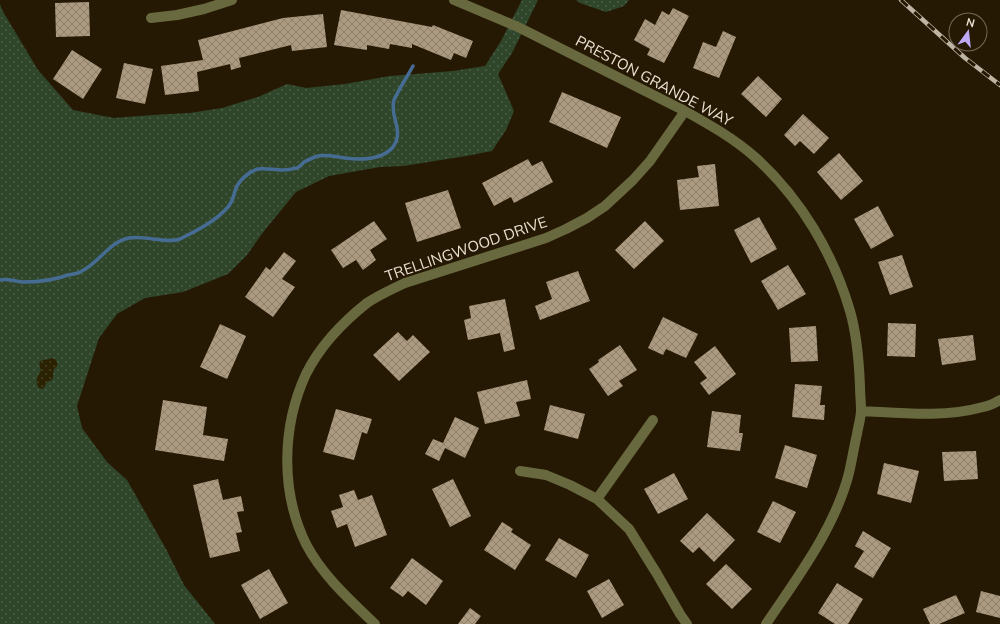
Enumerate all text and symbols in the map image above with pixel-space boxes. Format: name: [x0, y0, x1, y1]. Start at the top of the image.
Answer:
north arrow: [948, 12, 988, 52]
text: N: [965, 15, 976, 30]
street label: PRESTON GRANDE WAY: [572, 31, 737, 131]
street label: TRELLINGWOOD DRIVE: [382, 212, 549, 285]

